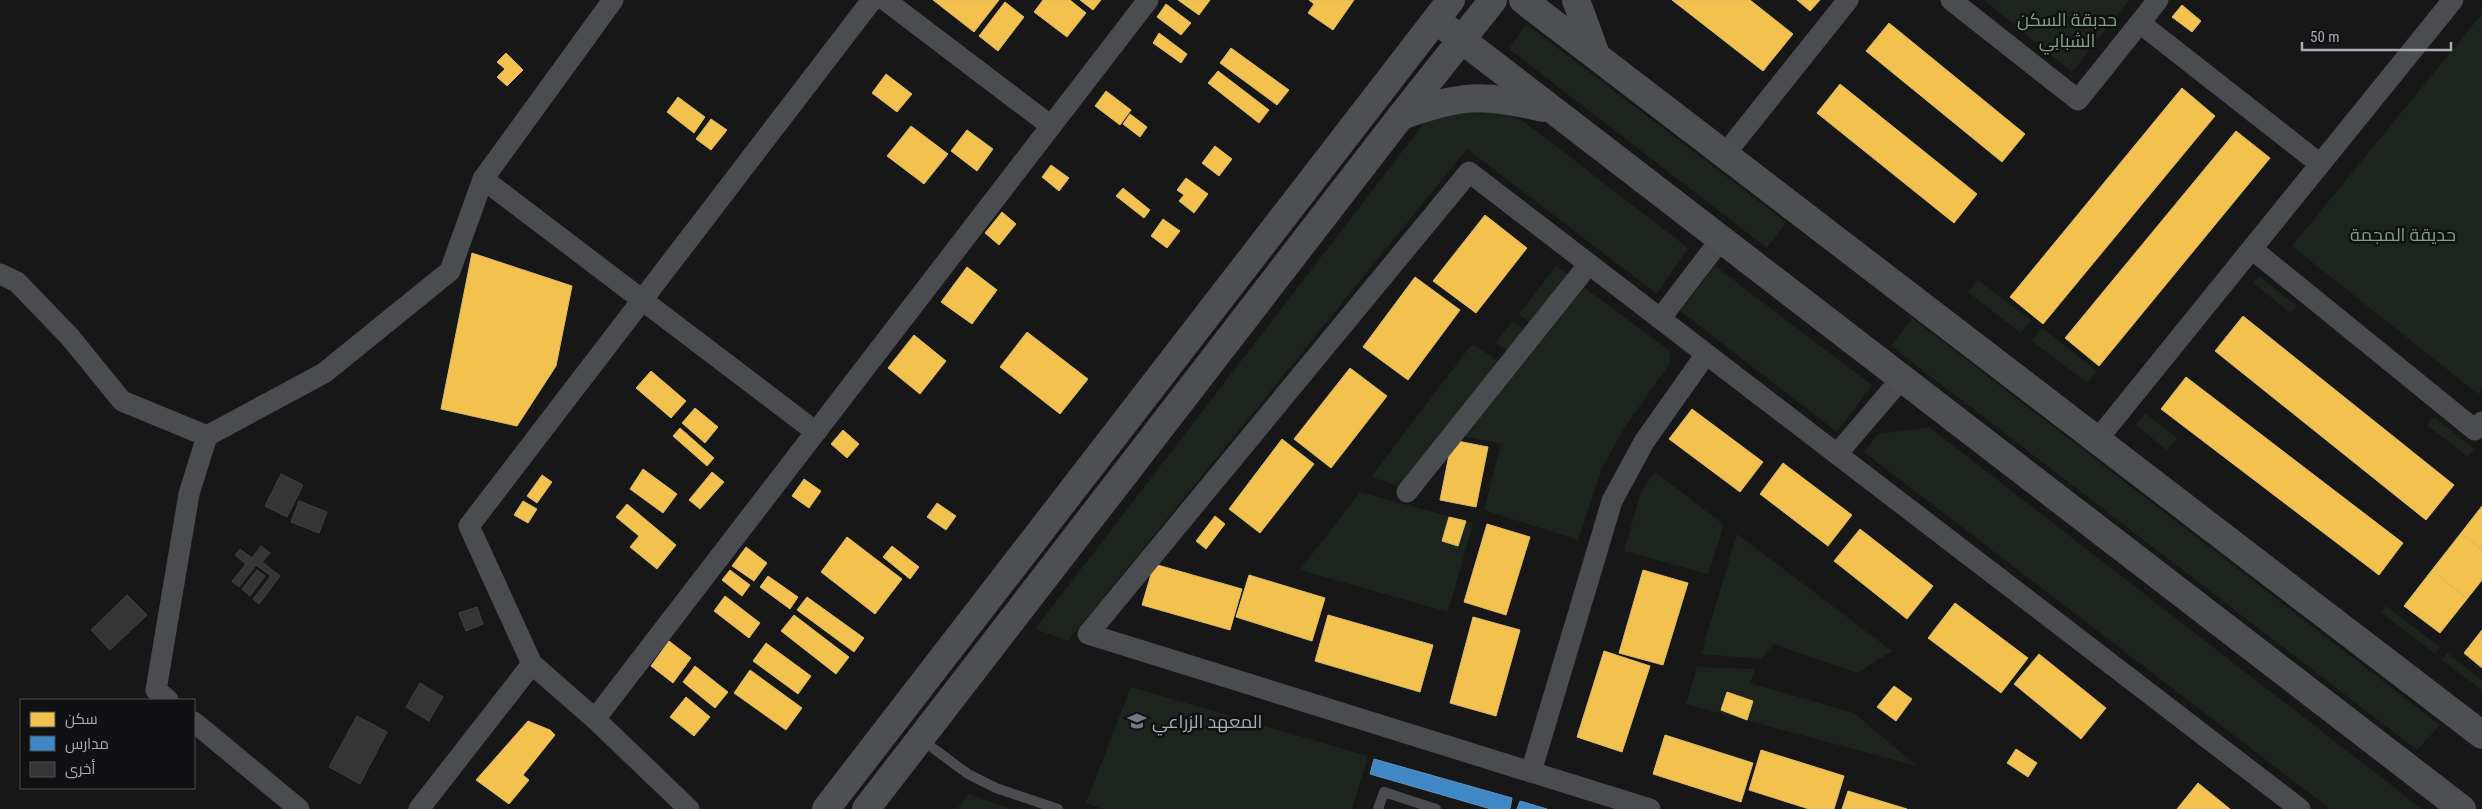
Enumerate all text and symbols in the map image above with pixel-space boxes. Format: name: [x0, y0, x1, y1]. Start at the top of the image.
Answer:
park label: حدبقة السكن الشبابي: [2017, 9, 2117, 55]
scale bar: [2302, 20, 2451, 52]
text: 50 m: [2310, 28, 2340, 46]
park label: حديقة المجمة: [2350, 224, 2456, 245]
legend: [20, 699, 195, 789]
text: سكن: [65, 710, 98, 729]
school or university icon: المعهد الزراعي: [1126, 710, 1148, 732]
place label: المعهد الزراعي: [1152, 711, 1262, 736]
text: مدارس: [65, 735, 109, 754]
text: أخرى: [65, 759, 95, 779]

